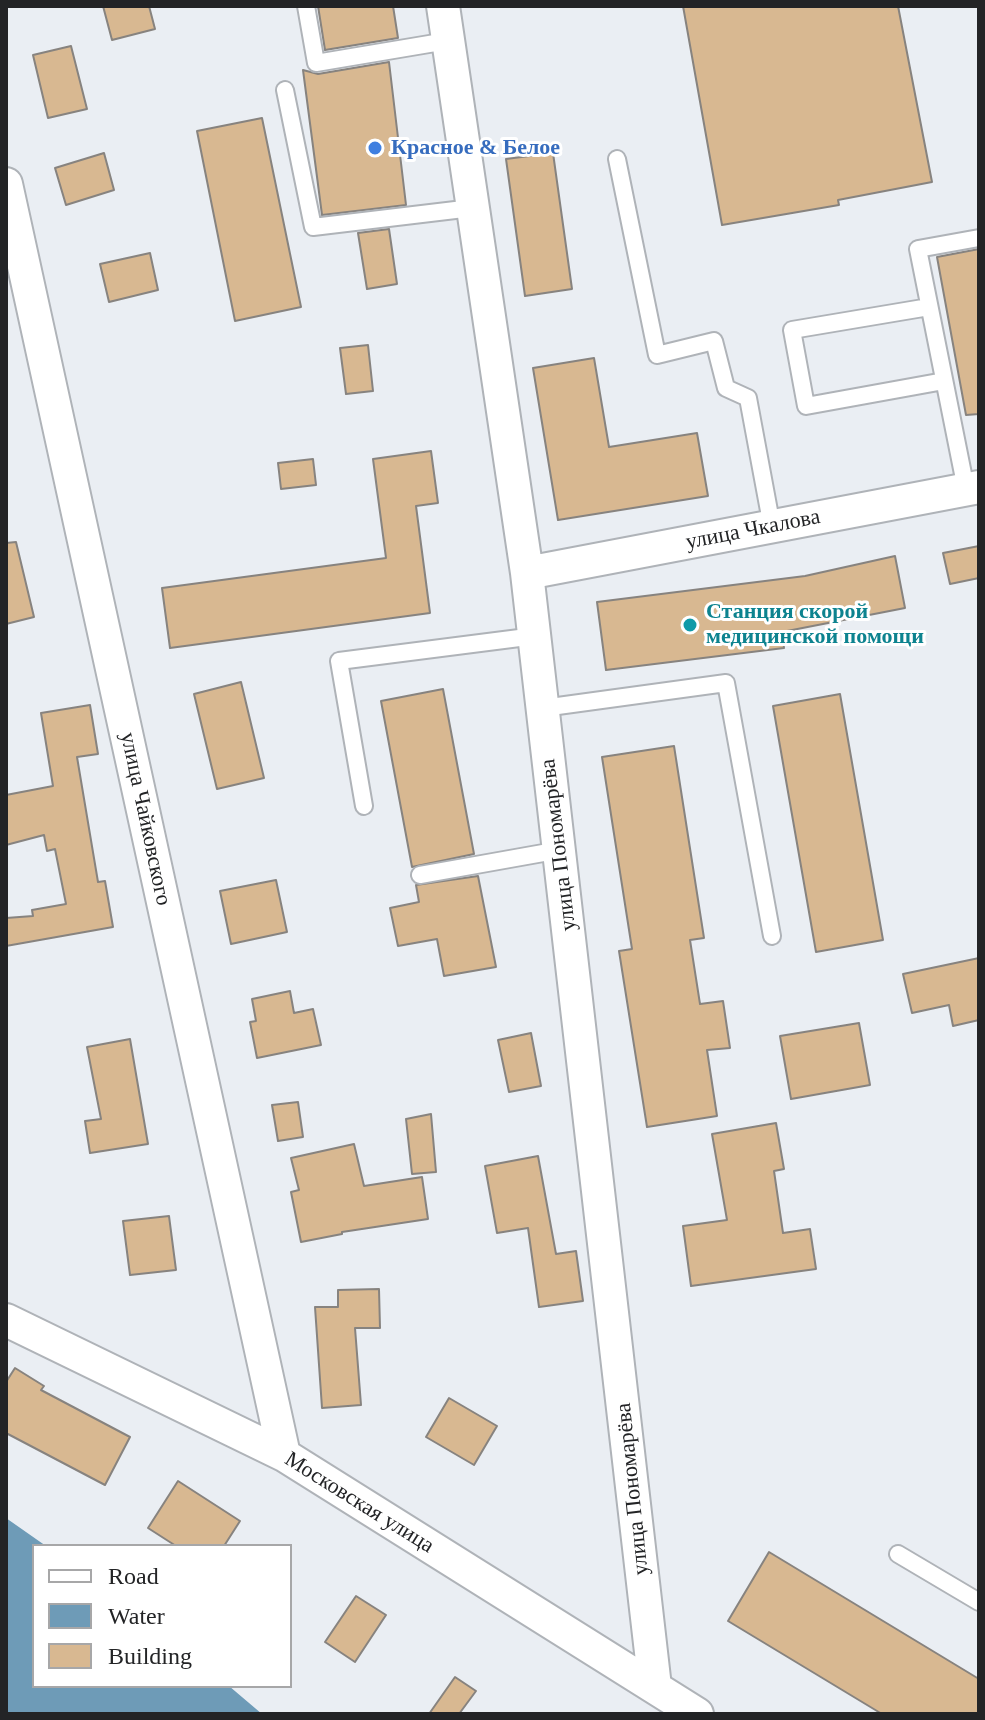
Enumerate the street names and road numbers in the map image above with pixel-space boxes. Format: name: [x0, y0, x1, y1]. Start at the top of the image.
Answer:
street label: улица Чкалова: [684, 504, 822, 556]
street label: улица Чайковского: [114, 730, 176, 908]
street label: улица Пономарёва: [535, 757, 583, 933]
street label: улица Пономарёва: [611, 1401, 655, 1577]
street label: Московская улица: [280, 1447, 438, 1559]

